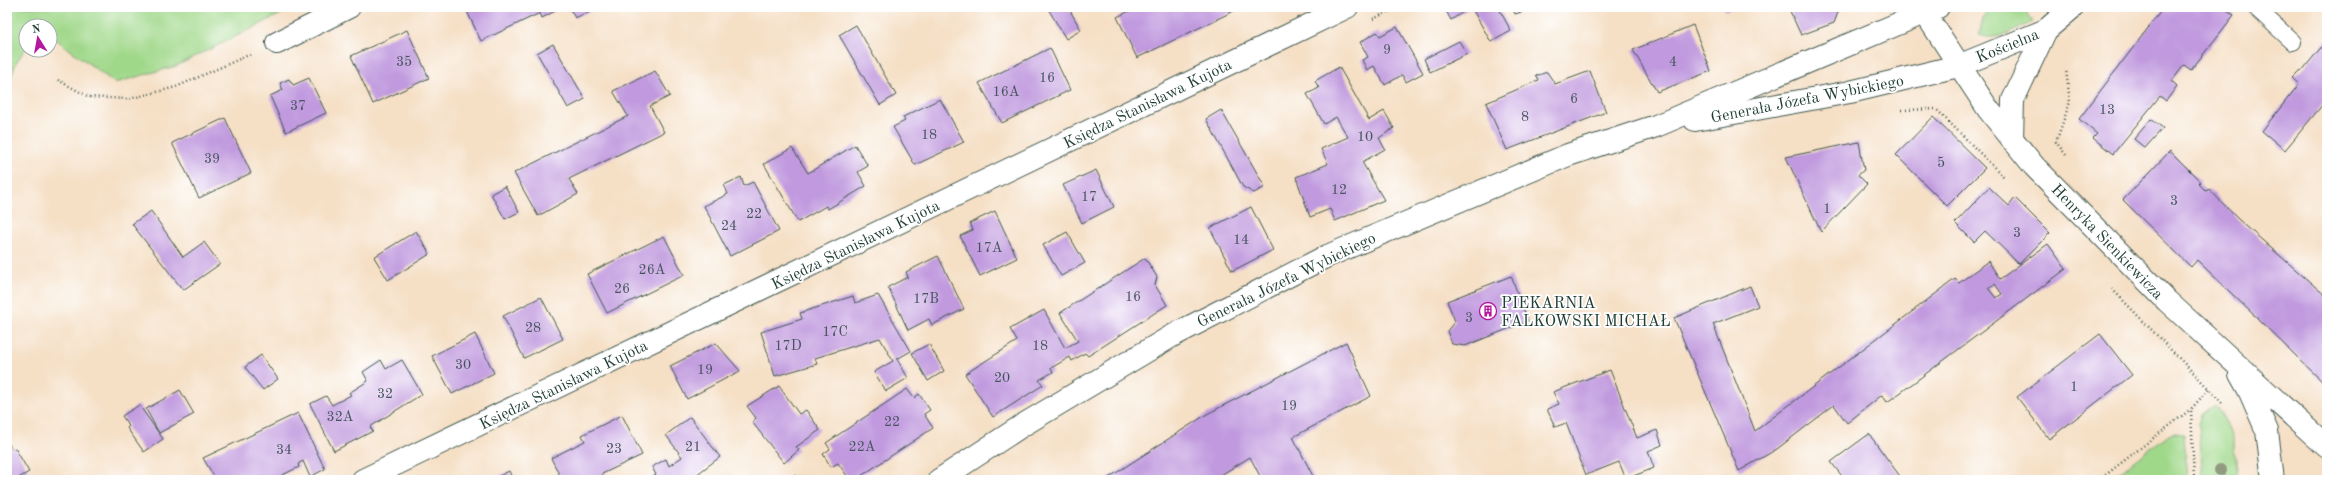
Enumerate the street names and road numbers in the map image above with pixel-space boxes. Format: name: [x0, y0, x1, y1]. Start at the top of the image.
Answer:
street label: Kościelna: [1974, 27, 2042, 67]
street label: Księdza Stanisława Kujota: [1061, 57, 1235, 153]
street label: Generała Józefa Wybickiego: [1709, 73, 1905, 127]
street label: Henryka Sienkiewicza: [2048, 182, 2166, 303]
street label: Księdza Stanisława Kujota: [769, 198, 943, 294]
street label: Generała Józefa Wybickiego: [1195, 231, 1379, 331]
street label: Księdza Stanisława Kujota: [477, 338, 651, 434]

